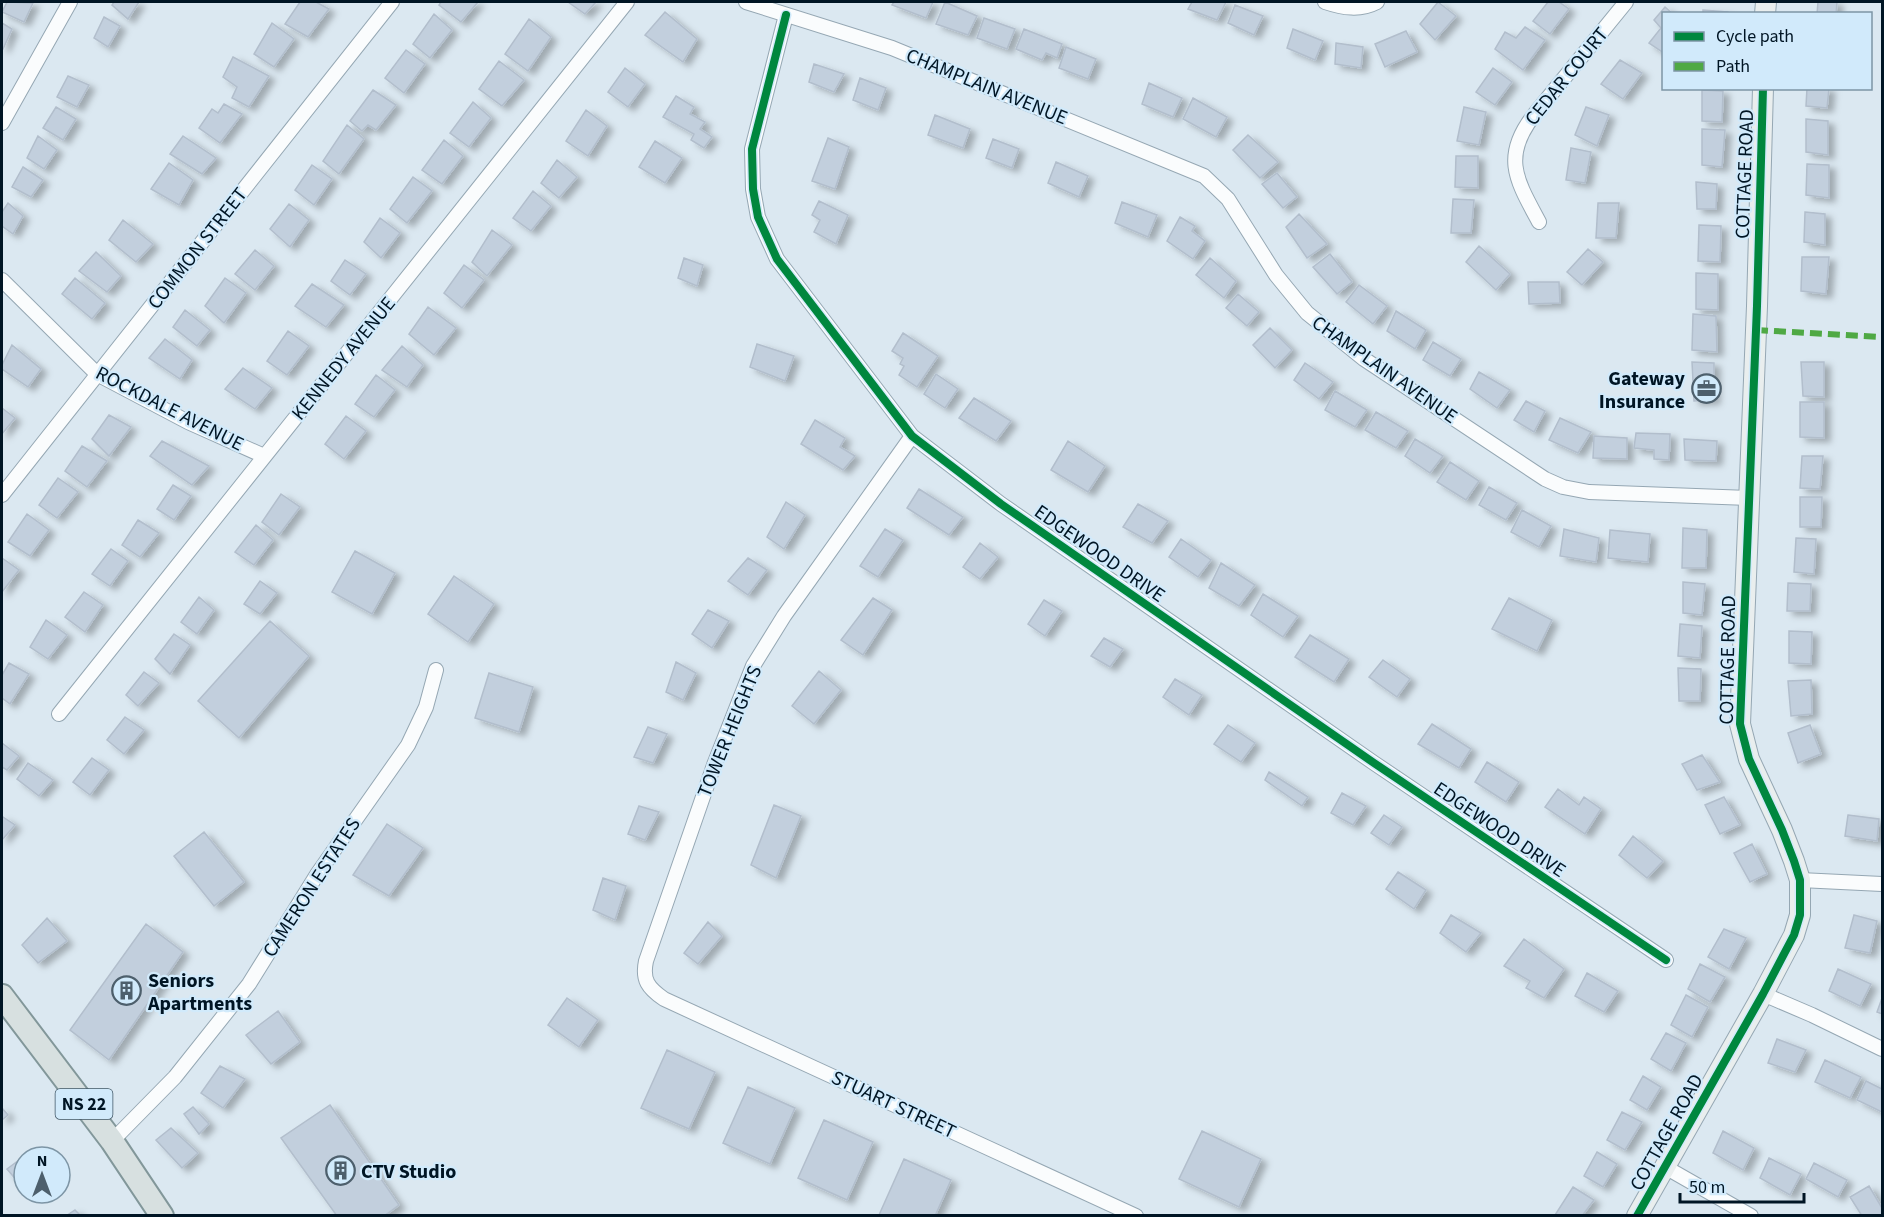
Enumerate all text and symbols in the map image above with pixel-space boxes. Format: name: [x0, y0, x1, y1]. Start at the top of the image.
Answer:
legend: [1662, 12, 1872, 90]
street label: CEDAR COURT: [1518, 21, 1615, 132]
text: Cycle path: [1716, 24, 1794, 49]
street label: CHAMPLAIN AVENUE: [902, 42, 1072, 132]
text: Path: [1716, 54, 1750, 79]
street label: COTTAGE ROAD: [1729, 109, 1761, 239]
street label: COMMON STREET: [141, 182, 254, 315]
street label: KENNEDY AVENUE: [285, 291, 402, 426]
street label: CHAMPLAIN AVENUE: [1306, 309, 1463, 431]
street label: ROCKDALE AVENUE: [91, 359, 248, 458]
place label: Gateway Insurance: [1599, 365, 1686, 416]
office icon: Gateway Insurance: [1690, 373, 1722, 405]
street label: EDGEWOOD DRIVE: [1028, 498, 1171, 609]
street label: COTTAGE ROAD: [1713, 595, 1743, 725]
street label: TOWER HEIGHTS: [691, 661, 769, 801]
street label: EDGEWOOD DRIVE: [1428, 775, 1571, 884]
street label: CAMERON ESTATES: [256, 812, 368, 963]
place label: Seniors Apartments: [147, 967, 252, 1018]
building icon: Seniors Apartments: [111, 975, 143, 1007]
street label: STUART STREET: [827, 1064, 961, 1146]
street label: COTTAGE ROAD: [1623, 1069, 1711, 1196]
road number: NS 22: [56, 1089, 112, 1119]
north arrow: [12, 1145, 72, 1205]
text: N: [37, 1150, 47, 1172]
building icon: CTV Studio: [324, 1155, 356, 1187]
place label: CTV Studio: [361, 1158, 456, 1186]
scale bar: [1680, 1166, 1804, 1204]
text: 50 m: [1689, 1175, 1725, 1200]

